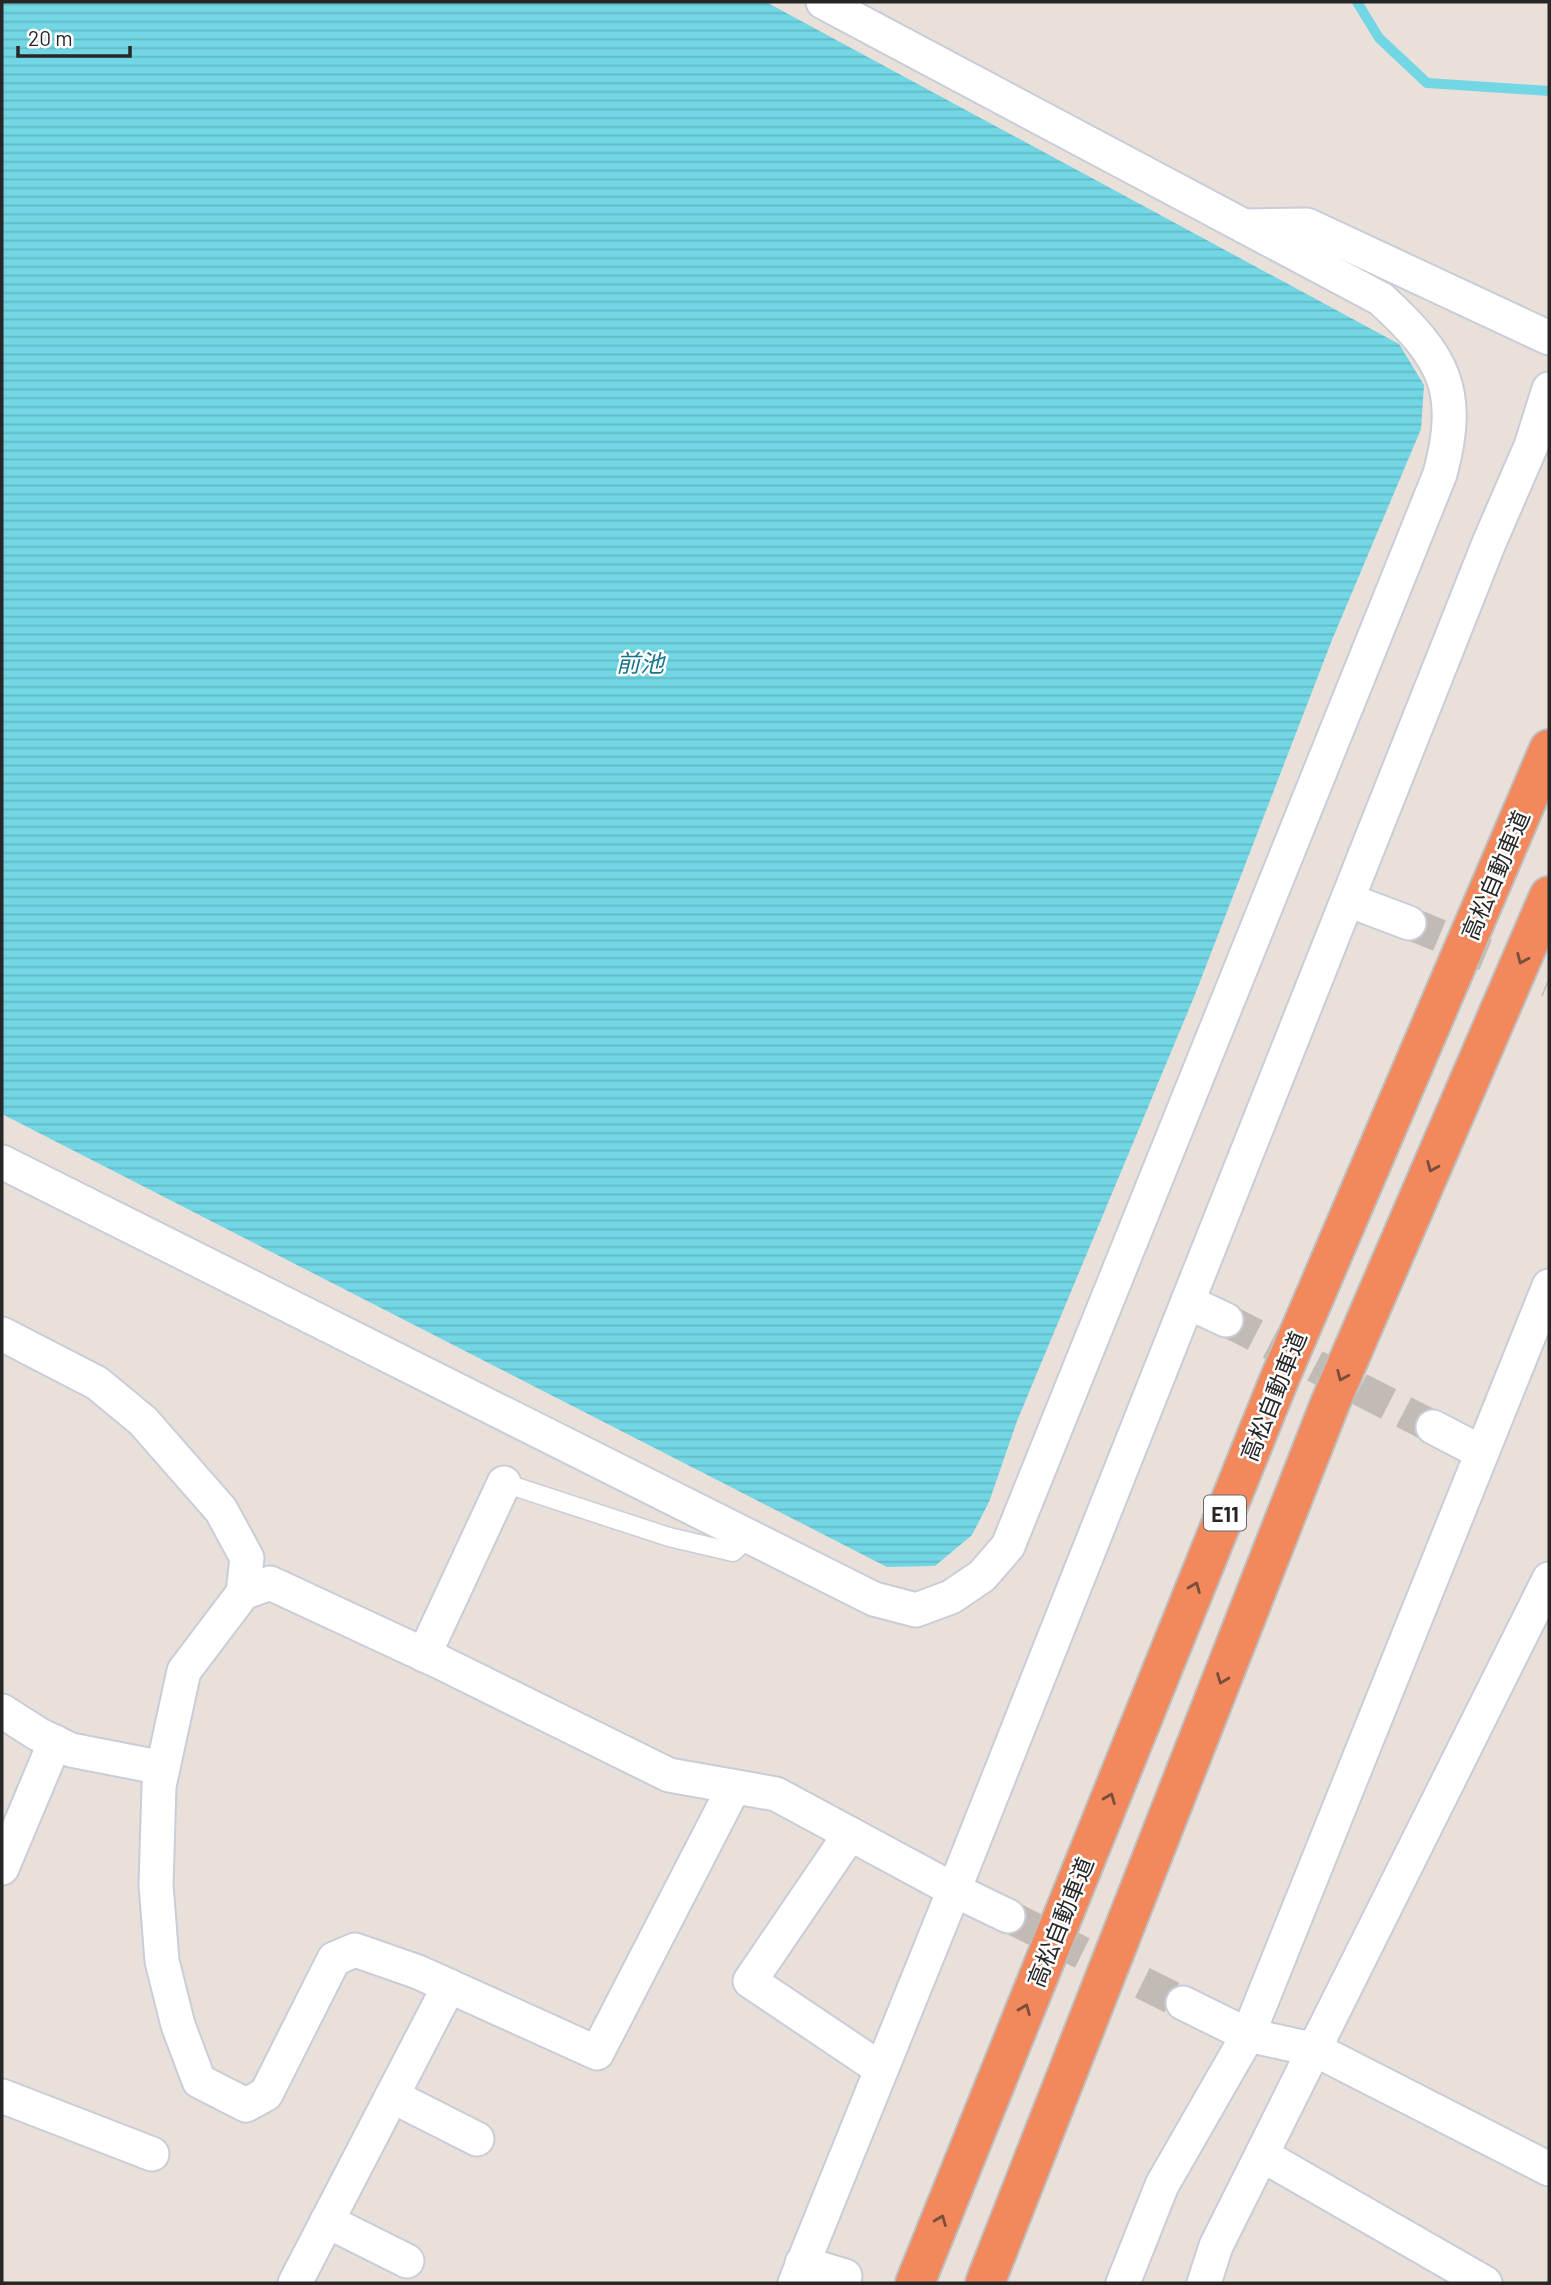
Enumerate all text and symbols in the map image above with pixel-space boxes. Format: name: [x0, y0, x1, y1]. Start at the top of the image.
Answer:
scale bar: [18, 14, 130, 58]
text: 20 m: [28, 25, 73, 50]
water label: 前池: [616, 648, 666, 677]
street label: 高松自動車道: [1455, 806, 1535, 944]
one-way arrow: [1516, 951, 1530, 964]
one-way arrow: [1426, 1160, 1440, 1173]
street label: 高松自動車道: [1234, 1327, 1312, 1465]
one-way arrow: [1336, 1369, 1350, 1382]
road number: E11: [1204, 1496, 1246, 1530]
one-way arrow: [1187, 1581, 1201, 1593]
one-way arrow: [1217, 1672, 1231, 1684]
one-way arrow: [1102, 1792, 1116, 1804]
street label: 高松自動車道: [1021, 1853, 1099, 1991]
one-way arrow: [1017, 2003, 1031, 2015]
one-way arrow: [932, 2214, 946, 2226]

